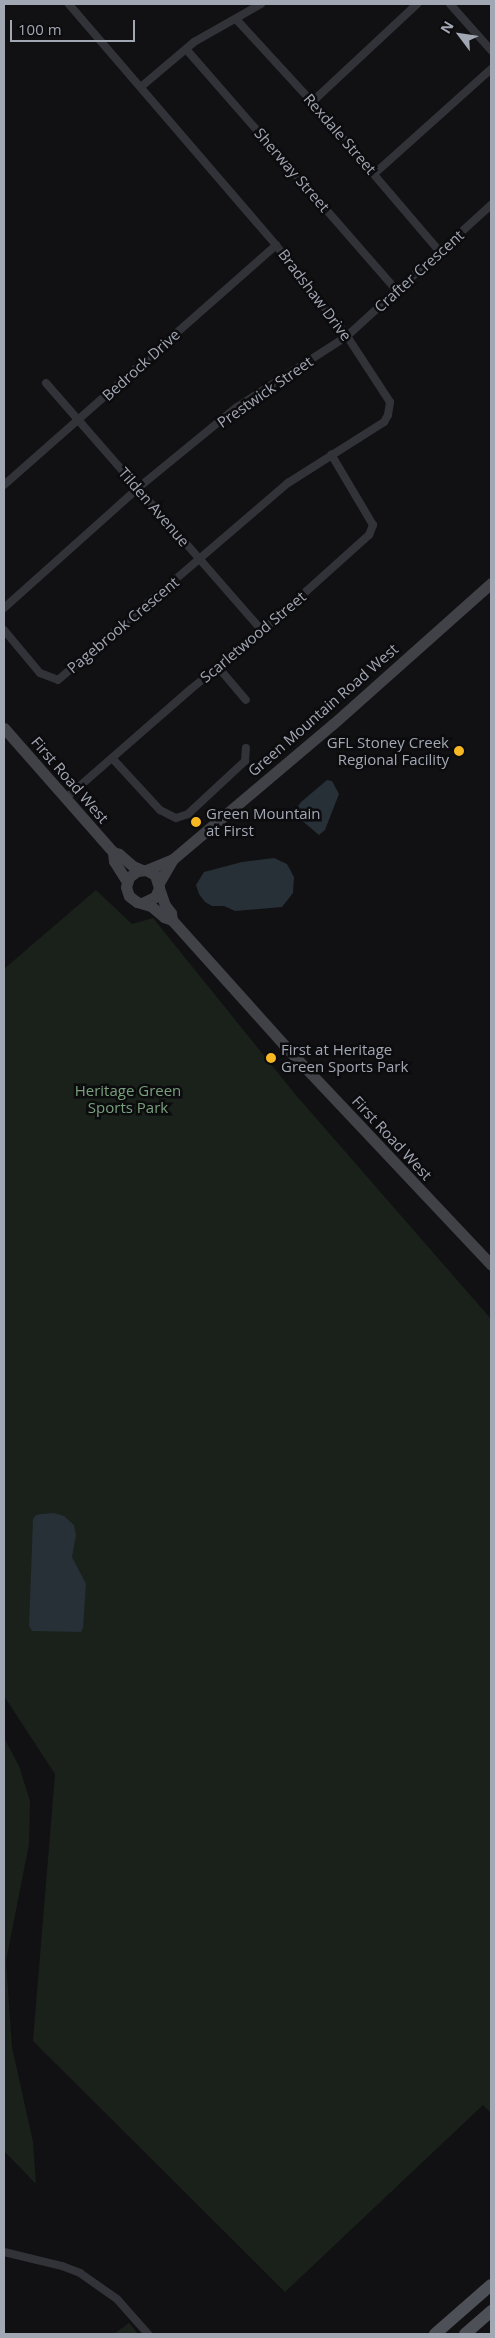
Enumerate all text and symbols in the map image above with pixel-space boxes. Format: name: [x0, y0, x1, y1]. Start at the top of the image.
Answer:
scale bar: [12, 10, 138, 42]
north arrow: [435, 10, 485, 60]
text: N: [436, 17, 458, 37]
text: 100 m: [18, 19, 62, 39]
street label: Rexdale Street: [300, 90, 380, 178]
street label: Sherway Street: [251, 124, 333, 216]
street label: Crafter Crescent: [371, 226, 467, 316]
street label: Bradshaw Drive: [275, 246, 355, 344]
street label: Bedrock Drive: [99, 325, 183, 405]
street label: Prestwick Street: [214, 352, 316, 432]
street label: Tilden Avenue: [115, 464, 193, 550]
street label: Pagebrook Crescent: [63, 573, 183, 677]
street label: Scarletwood Street: [197, 588, 309, 686]
street label: Green Mountain Road West: [244, 640, 402, 780]
street label: First Road West: [28, 733, 112, 827]
place label: GFL Stoney Creek Regional Facility: [327, 733, 449, 768]
marker: GFL Stoney Creek Regional Facility: [453, 745, 465, 757]
place label: Green Mountain at First: [206, 804, 321, 839]
marker: Green Mountain at First: [190, 816, 202, 828]
place label: First at Heritage Green Sports Park: [281, 1040, 408, 1075]
marker: First at Heritage Green Sports Park: [265, 1052, 277, 1064]
park label: Heritage Green Sports Park: [75, 1081, 181, 1116]
street label: First Road West: [348, 1092, 436, 1184]

